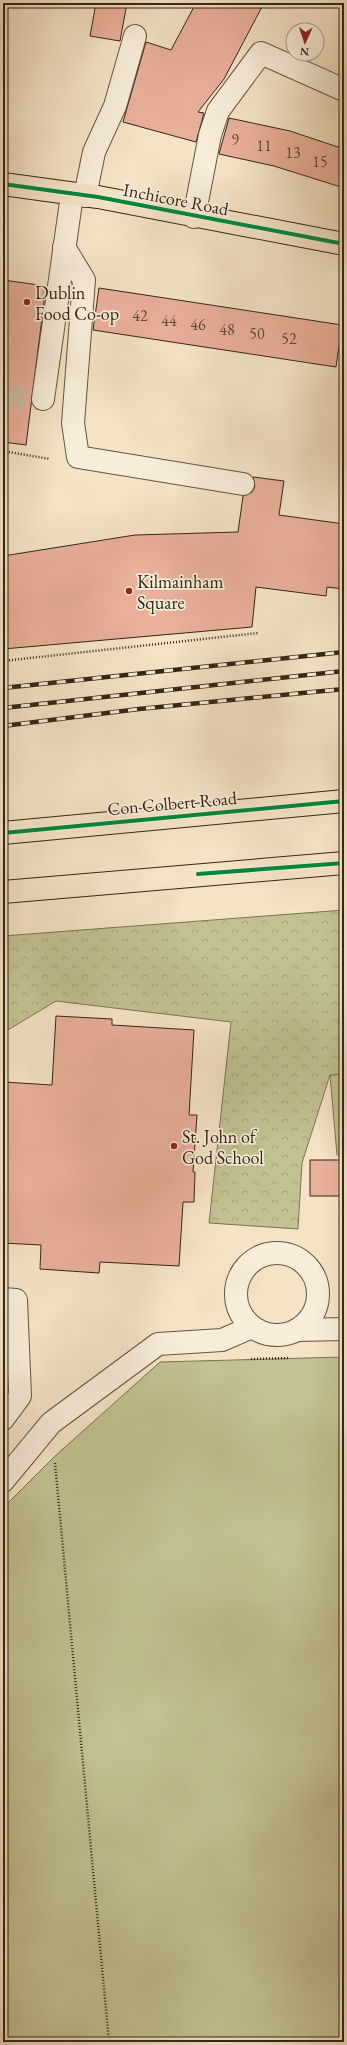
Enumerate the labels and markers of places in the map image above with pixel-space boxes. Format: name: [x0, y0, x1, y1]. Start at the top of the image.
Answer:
place label: Dublin Food Co-op: [35, 281, 119, 325]
marker: Dublin Food Co-op: [22, 297, 32, 307]
place label: Kilmainham Square: [137, 570, 224, 614]
marker: Kilmainham Square: [124, 586, 134, 596]
place label: St. John of God School: [182, 1125, 264, 1169]
marker: St. John of God School: [169, 1141, 179, 1151]

